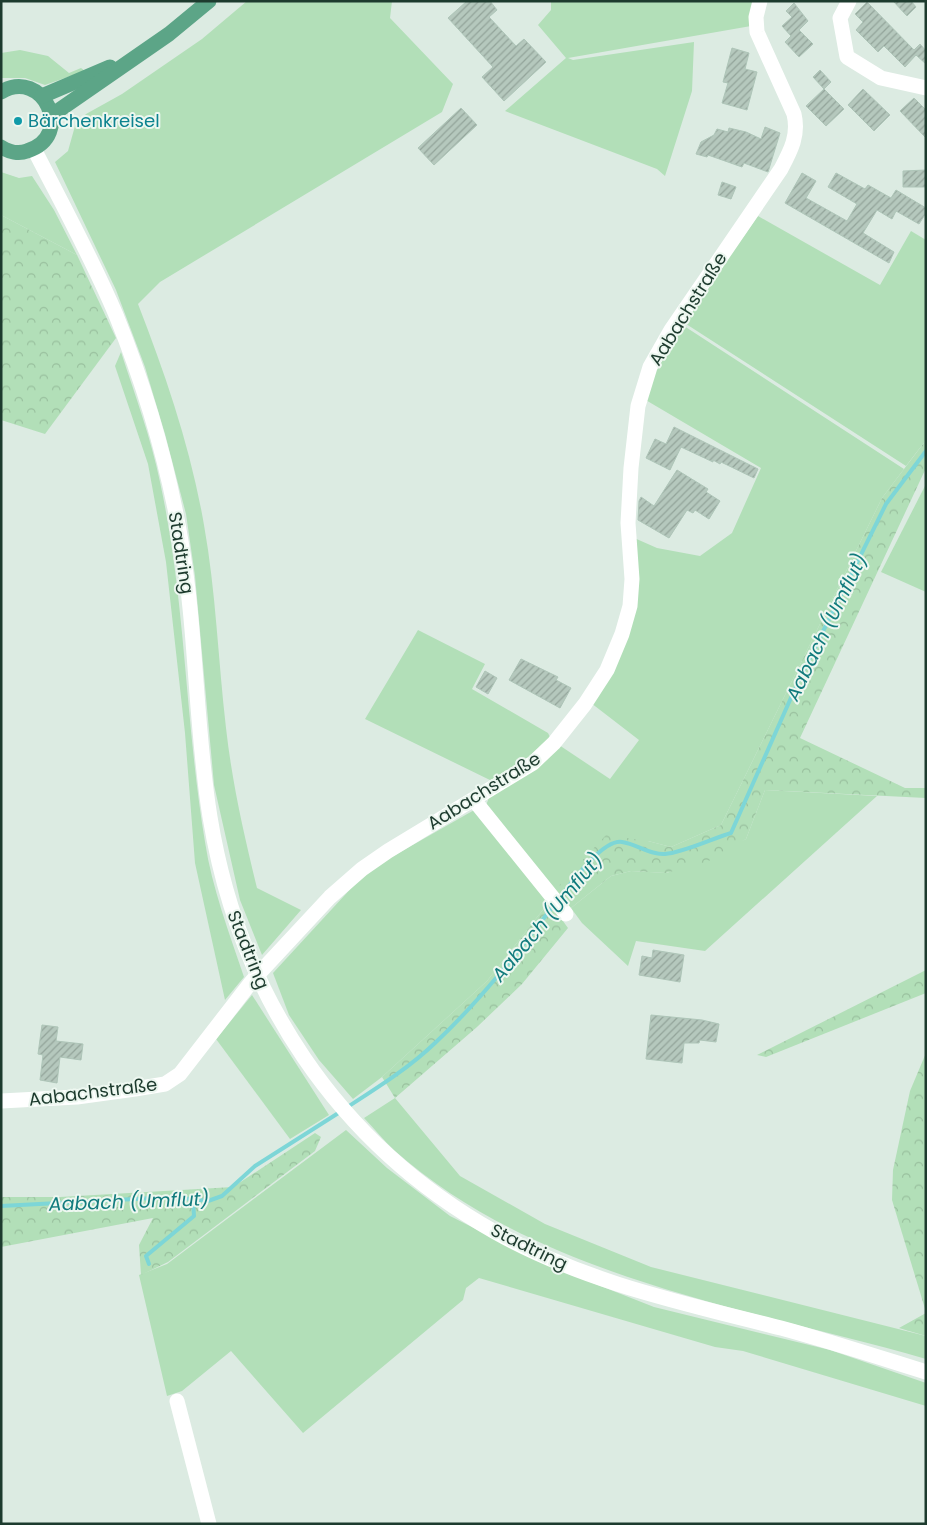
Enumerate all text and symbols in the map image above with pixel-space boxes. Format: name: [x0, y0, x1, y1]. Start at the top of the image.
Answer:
place label: Bärchenkreisel: [28, 108, 160, 133]
marker: Bärchenkreisel: [12, 115, 24, 127]
street label: Aabachstraße: [643, 247, 732, 370]
street label: Stadtring: [163, 510, 200, 596]
water label: Aabach (Umflut): [779, 549, 874, 706]
street label: Aabachstraße: [422, 746, 545, 835]
water label: Aabach (Umflut): [485, 847, 609, 988]
street label: Stadtring: [221, 907, 276, 993]
street label: Aabachstraße: [27, 1071, 159, 1112]
water label: Aabach (Umflut): [47, 1185, 210, 1218]
street label: Stadtring: [487, 1217, 572, 1276]

